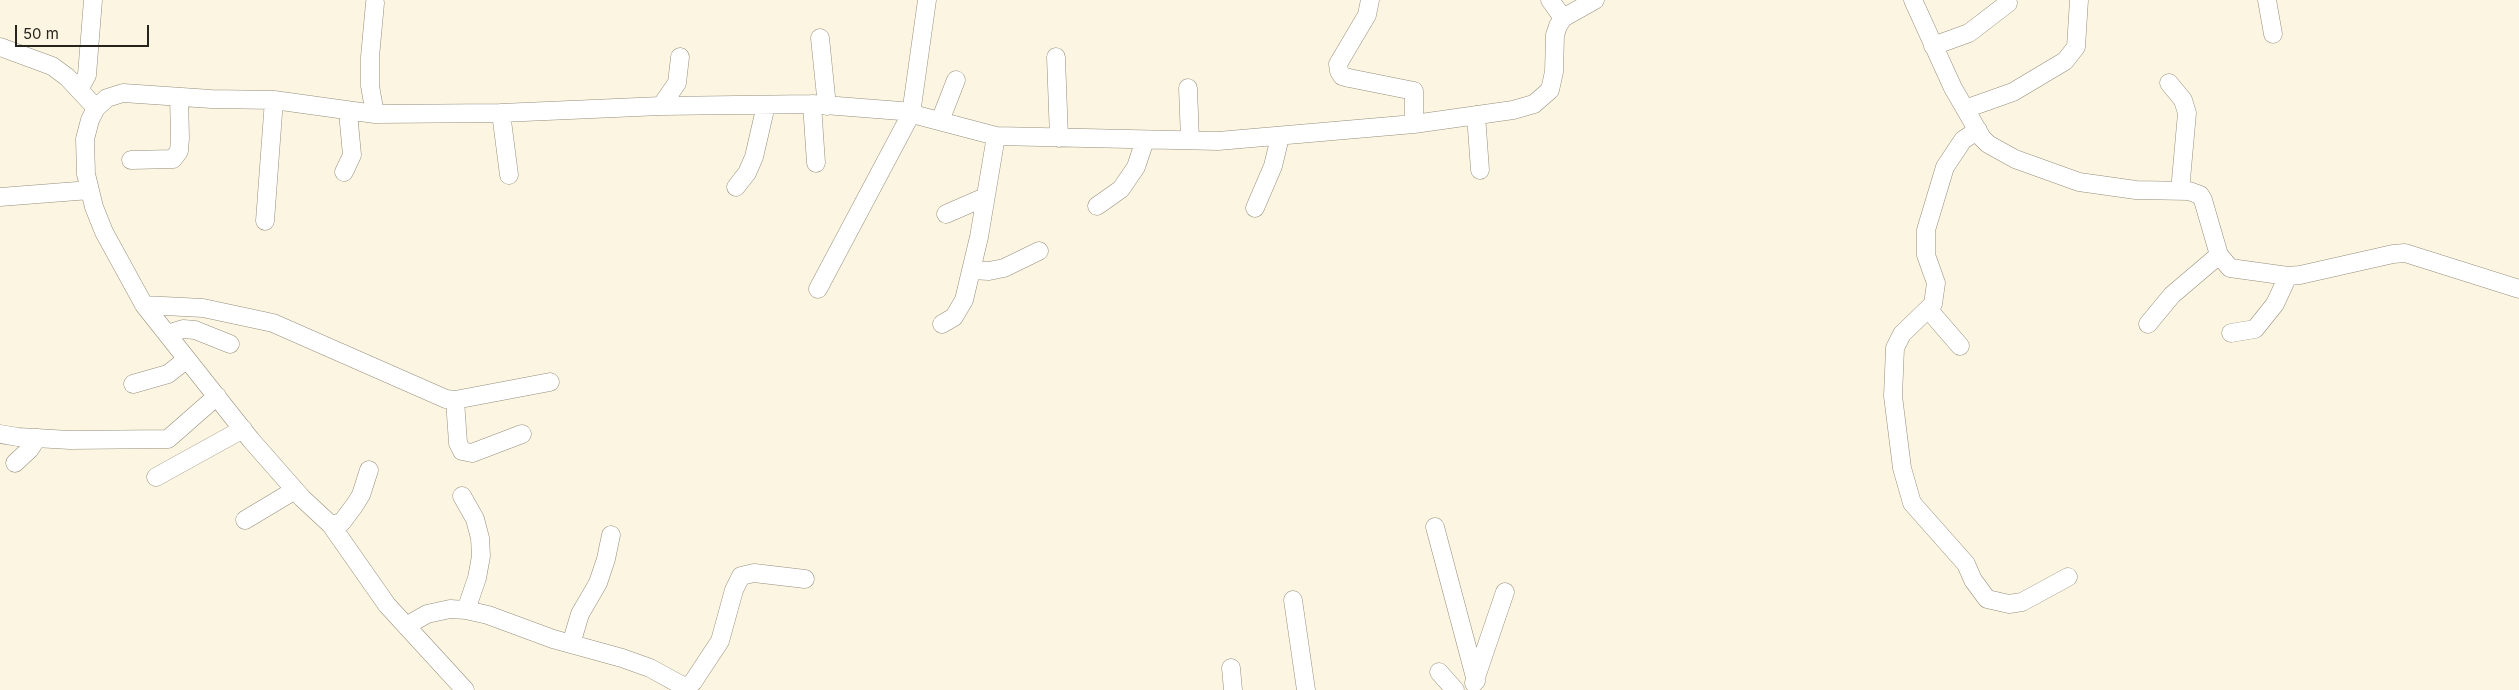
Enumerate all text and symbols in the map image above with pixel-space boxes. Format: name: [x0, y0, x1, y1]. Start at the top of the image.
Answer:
scale bar: [18, 15, 151, 47]
text: 50 m: [23, 24, 59, 43]

